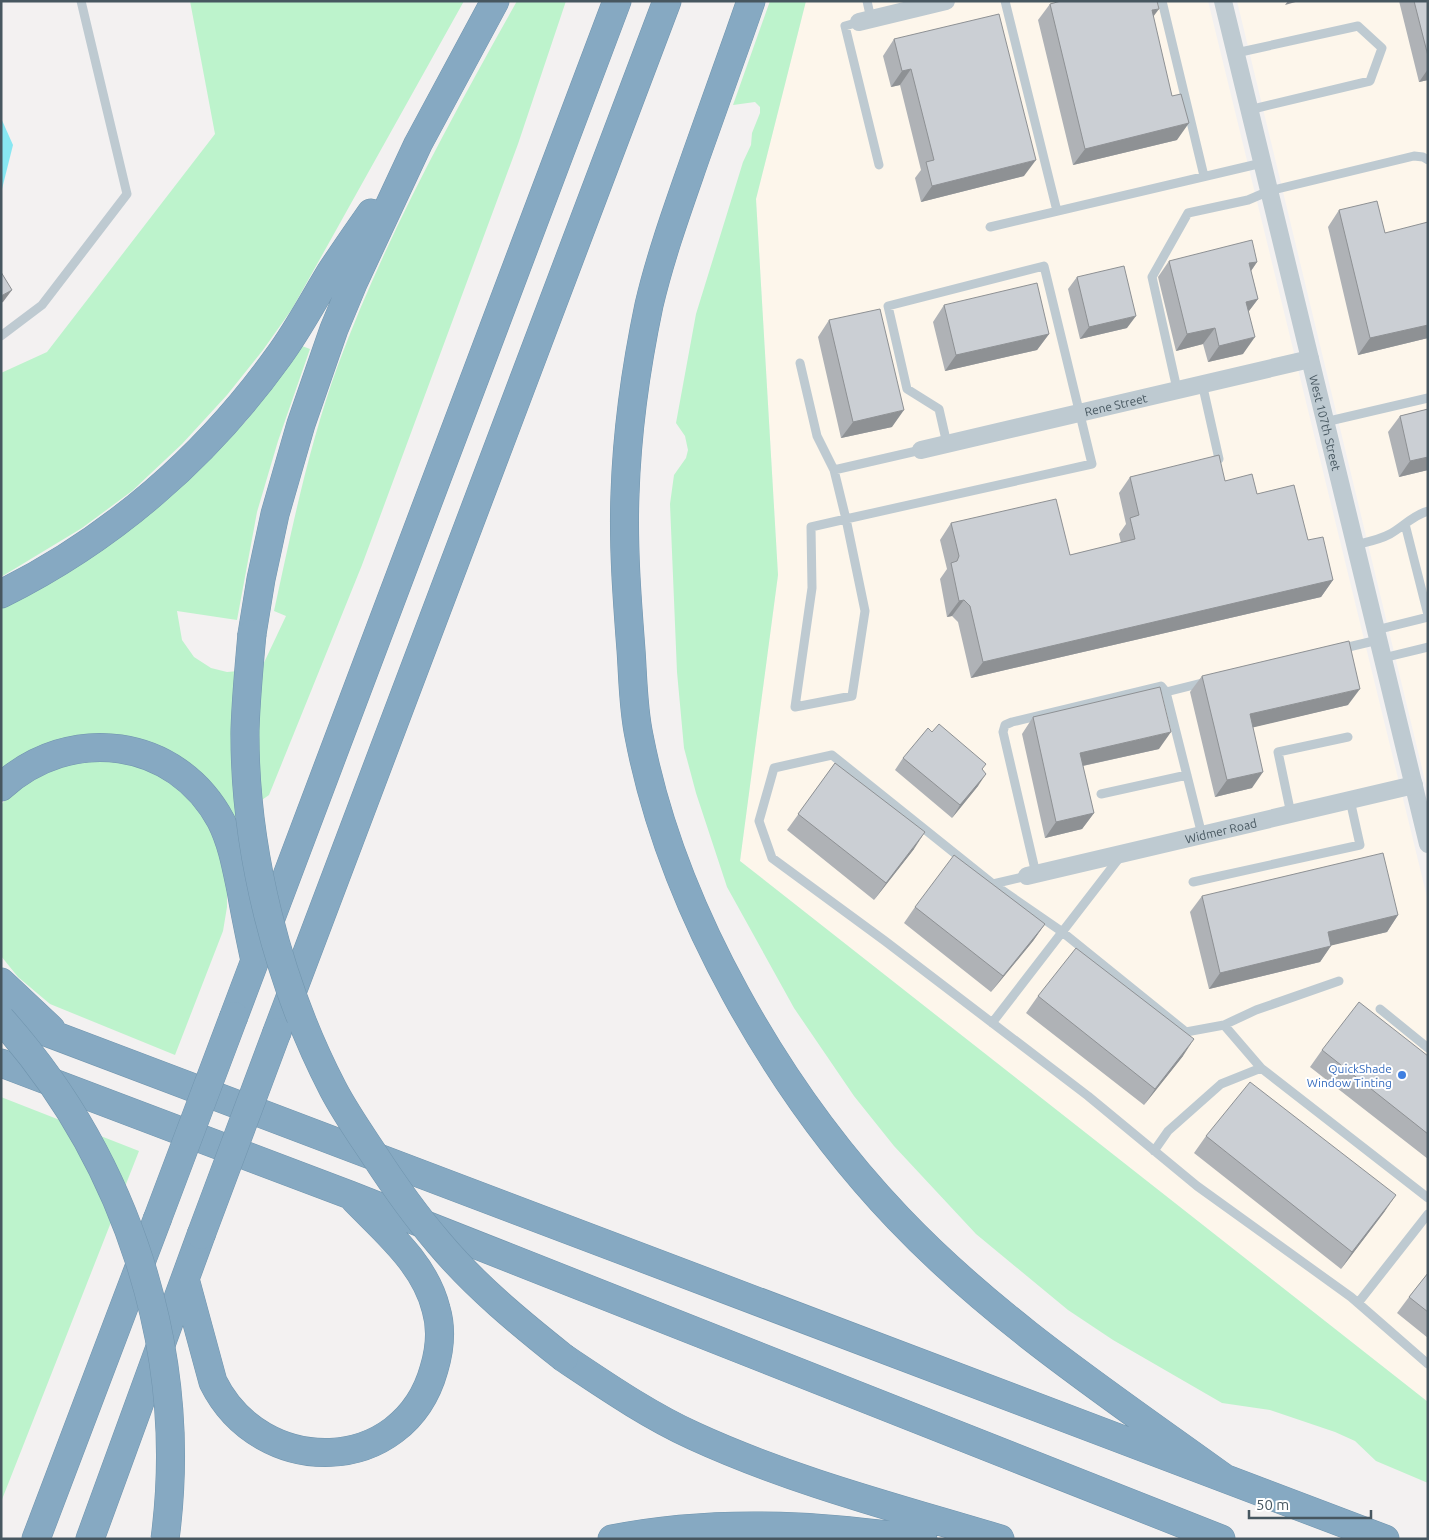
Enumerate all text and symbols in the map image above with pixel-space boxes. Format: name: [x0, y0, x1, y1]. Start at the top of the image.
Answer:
street label: West 107th Street: [1308, 373, 1344, 472]
street label: Rene Street: [1083, 391, 1149, 418]
street label: Widmer Road: [1184, 816, 1258, 845]
place label: QuickShade Window Tinting: [1307, 1062, 1392, 1089]
marker: QuickShade Window Tinting: [1396, 1069, 1408, 1081]
scale bar: [1249, 1488, 1372, 1520]
text: 50 m: [1256, 1496, 1289, 1513]

